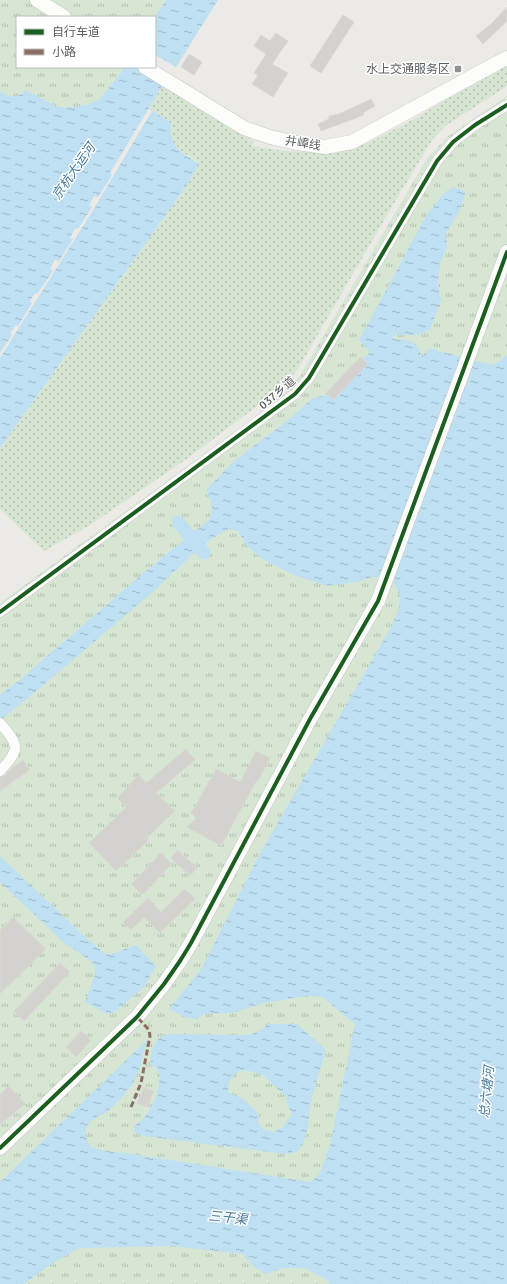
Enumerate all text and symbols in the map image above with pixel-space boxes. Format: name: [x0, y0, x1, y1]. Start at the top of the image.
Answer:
legend: [16, 16, 156, 68]
text: 自行车道: [52, 25, 100, 40]
text: 小路: [52, 45, 76, 60]
place label: 水上交通服务区: [366, 62, 450, 77]
marker: 水上交通服务区: [453, 64, 463, 74]
street label: 井嶂线: [284, 133, 322, 154]
water label: 京杭大运河: [49, 138, 101, 203]
street label: 037乡道: [256, 374, 299, 413]
water label: 总六塘河: [476, 1062, 498, 1119]
water label: 三干渠: [208, 1208, 250, 1228]

